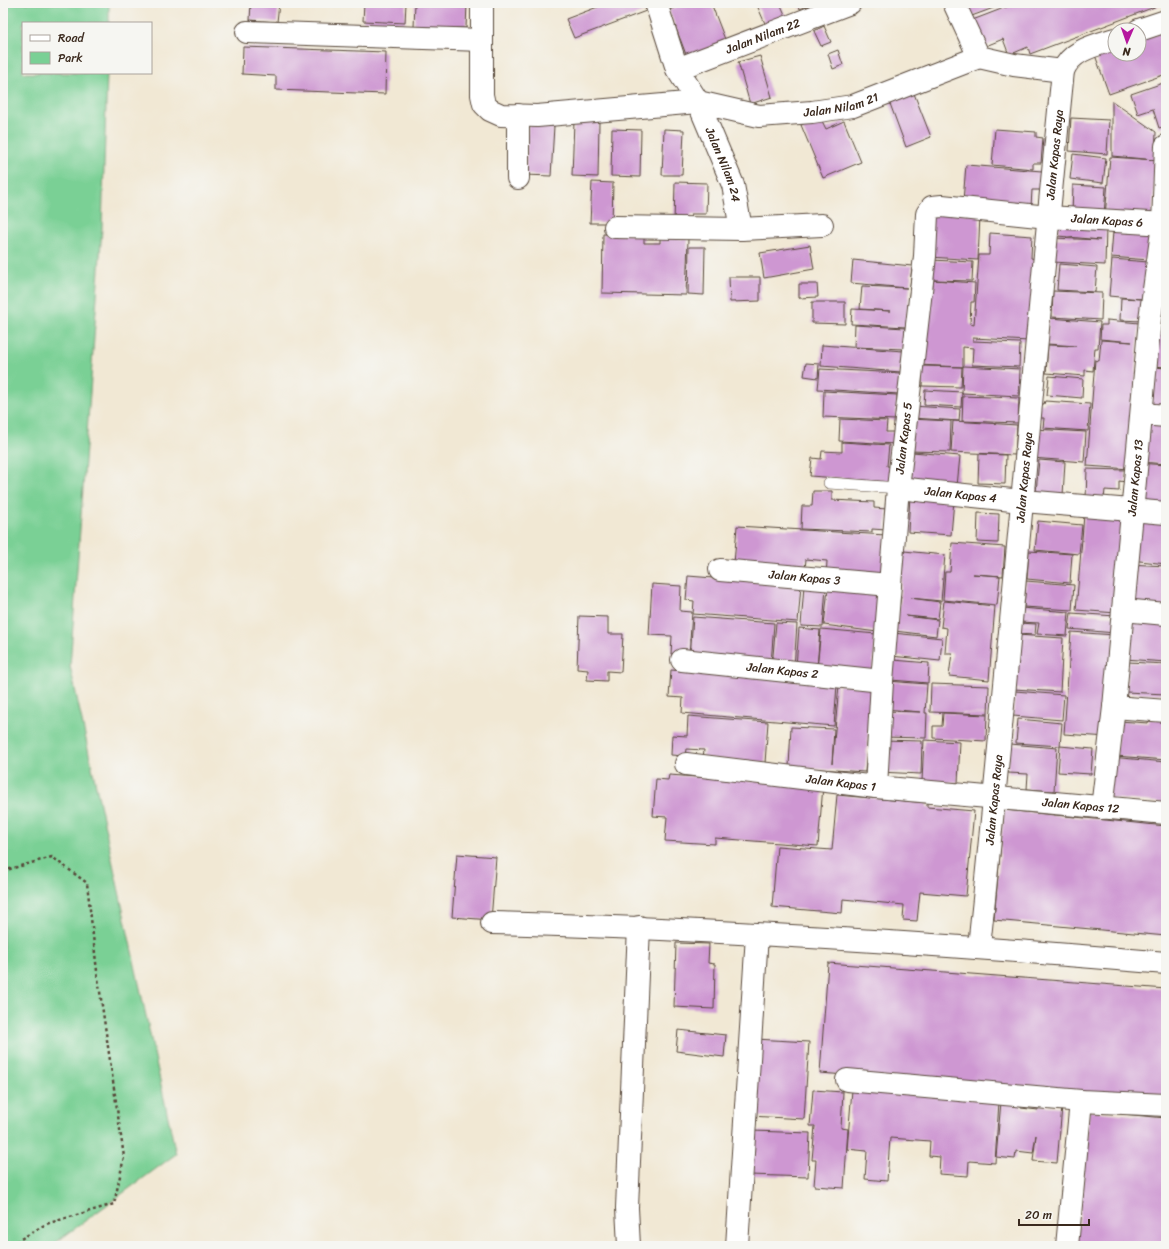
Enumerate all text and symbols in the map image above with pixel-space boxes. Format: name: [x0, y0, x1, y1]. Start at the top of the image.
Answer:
street label: Jalan Nilam 22: [722, 12, 803, 61]
legend: [22, 22, 152, 74]
north arrow: [1107, 22, 1147, 62]
text: Road: [58, 27, 85, 49]
text: N: [1122, 42, 1132, 61]
text: Park: [58, 47, 83, 69]
street label: Jalan Nilam 21: [802, 86, 882, 124]
street label: Jalan Kapas Raya: [1039, 108, 1070, 202]
street label: Jalan Nilam 24: [698, 123, 747, 204]
street label: Jalan Kapas 6: [1070, 207, 1144, 234]
street label: Jalan Kapas 5: [889, 401, 919, 476]
street label: Jalan Kapas Raya: [1009, 431, 1039, 524]
street label: Jalan Kapas 13: [1121, 438, 1150, 518]
street label: Jalan Kapas 4: [922, 480, 998, 509]
street label: Jalan Kapas 3: [767, 563, 842, 592]
street label: Jalan Kapas 2: [744, 656, 819, 685]
street label: Jalan Kapas Raya: [979, 754, 1009, 847]
street label: Jalan Kapas 1: [804, 767, 877, 798]
street label: Jalan Kapas 12: [1040, 791, 1120, 820]
scale bar: [1019, 1201, 1089, 1227]
text: 20 m: [1025, 1204, 1052, 1226]

